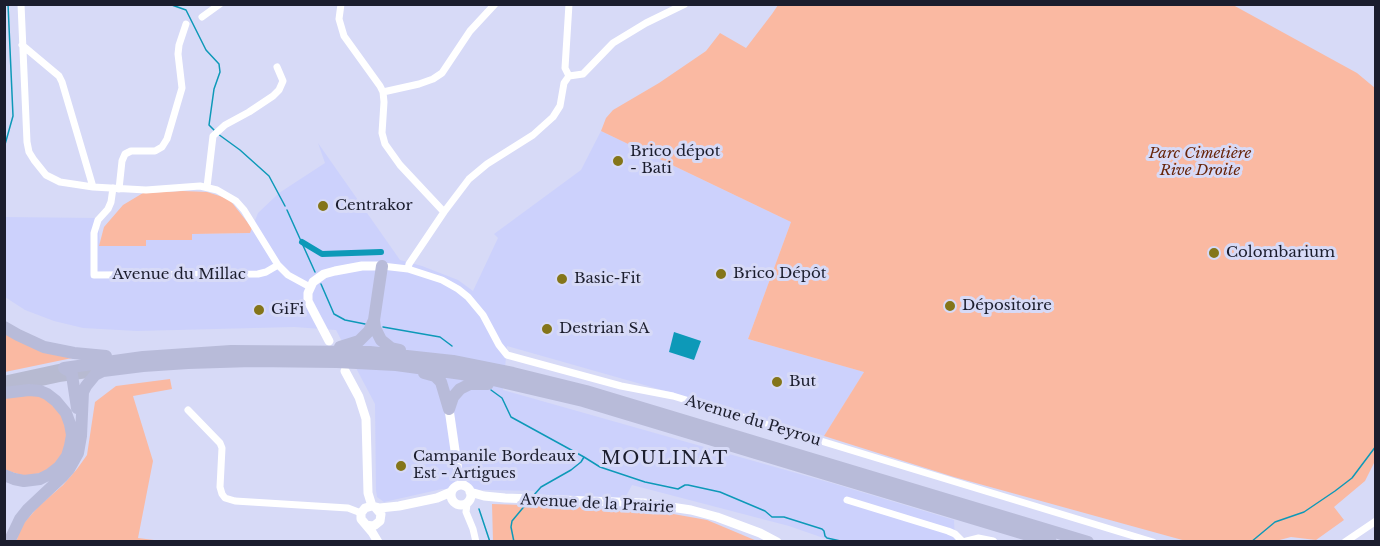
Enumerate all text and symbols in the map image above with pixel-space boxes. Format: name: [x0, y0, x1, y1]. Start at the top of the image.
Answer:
place label: Brico dépot - Bati: [630, 143, 720, 178]
park label: Parc Cimetière Rive Droite: [1149, 145, 1251, 180]
marker: Brico dépot - Bati: [611, 154, 625, 168]
place label: Centrakor: [335, 197, 413, 215]
marker: Centrakor: [316, 199, 330, 213]
place label: Colombarium: [1226, 244, 1335, 262]
marker: Colombarium: [1207, 246, 1221, 260]
place label: Brico Dépôt: [733, 265, 826, 283]
street label: Avenue du Millac: [112, 266, 246, 284]
marker: Brico Dépôt: [714, 267, 728, 281]
place label: Basic-Fit: [574, 270, 641, 288]
marker: Basic-Fit: [555, 272, 569, 286]
place label: Dépositoire: [962, 297, 1052, 315]
marker: Dépositoire: [943, 299, 957, 313]
place label: GiFi: [271, 301, 304, 319]
marker: GiFi: [252, 303, 266, 317]
place label: Destrian SA: [559, 320, 650, 338]
marker: Destrian SA: [540, 322, 554, 336]
place label: But: [789, 373, 816, 391]
marker: But: [770, 375, 784, 389]
street label: Avenue du Peyrou: [683, 392, 823, 450]
place label: Campanile Bordeaux Est - Artigues: [413, 448, 576, 483]
district label: MOULINAT: [601, 448, 729, 470]
marker: Campanile Bordeaux Est - Artigues: [394, 459, 408, 473]
street label: Avenue de la Prairie: [520, 491, 674, 517]

